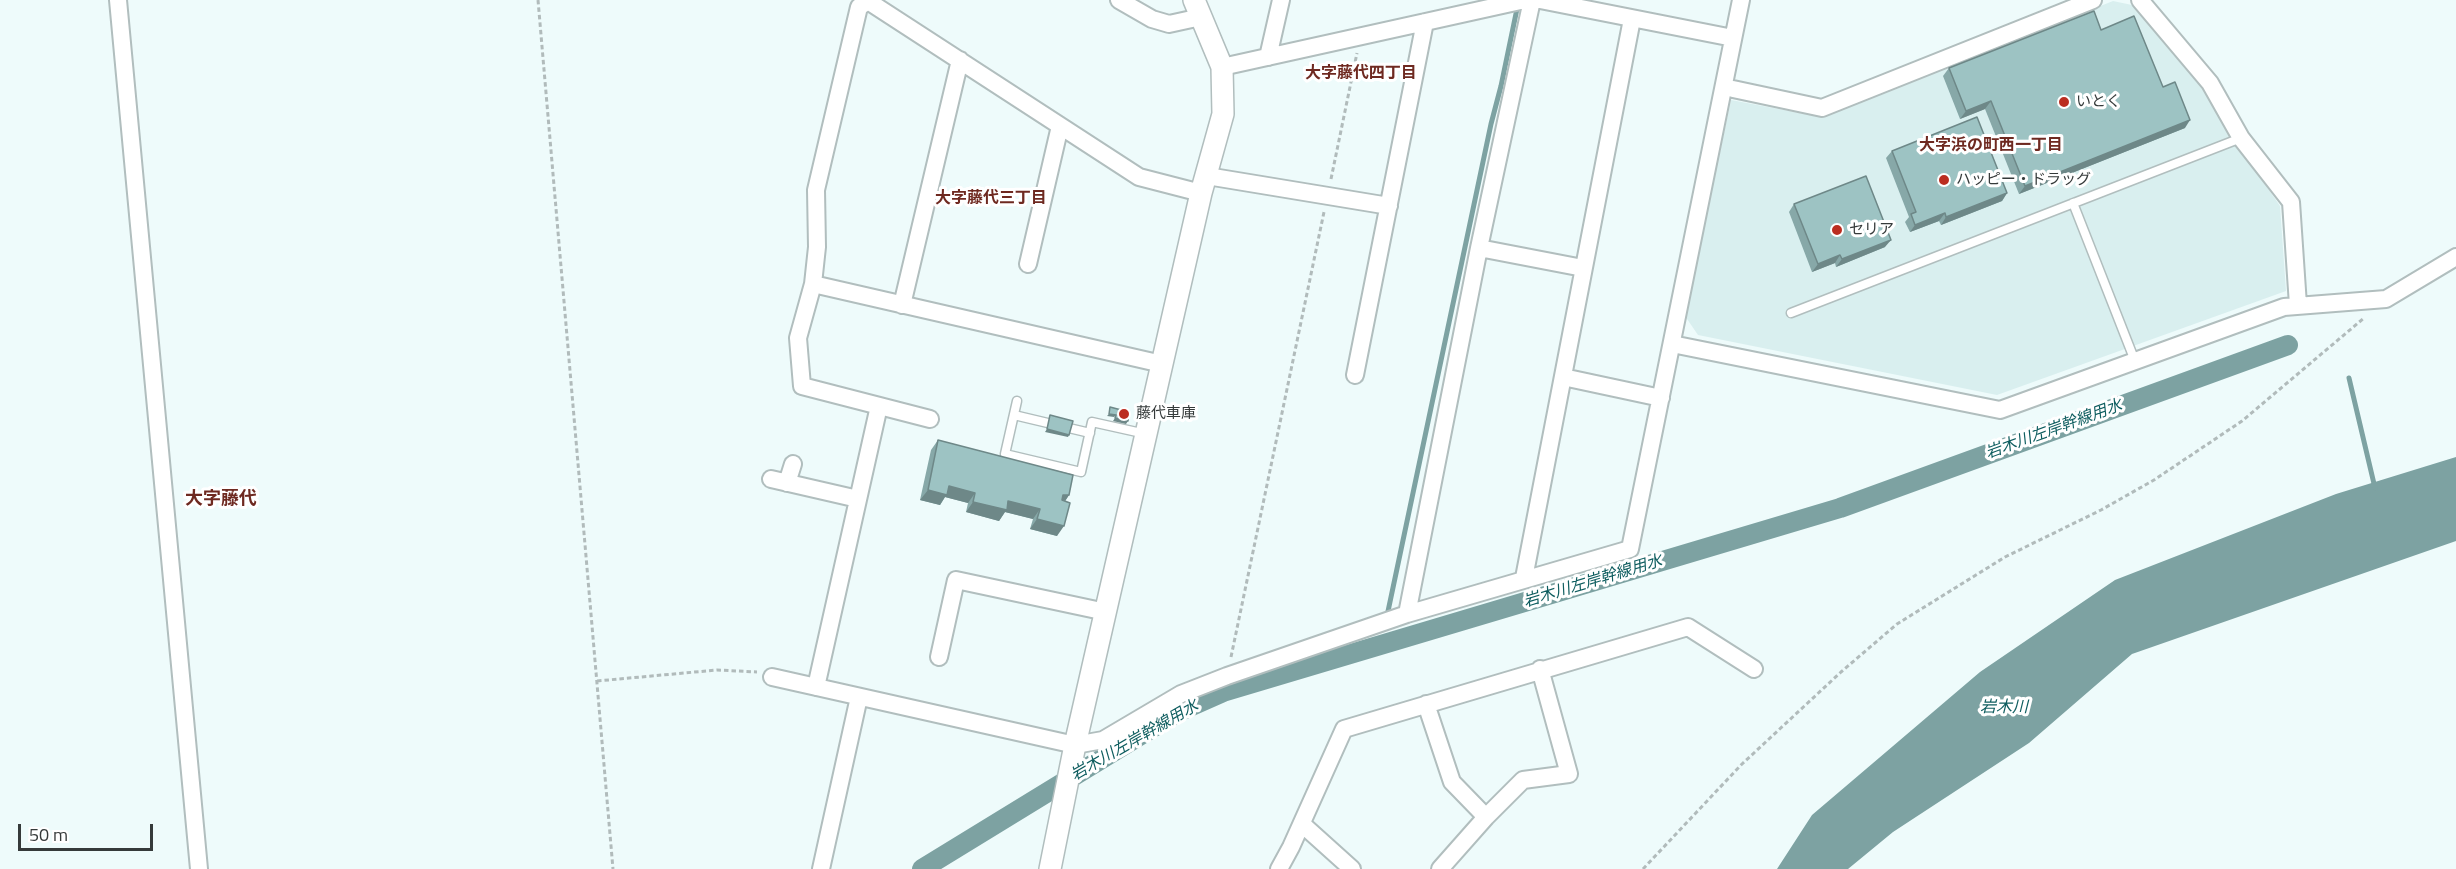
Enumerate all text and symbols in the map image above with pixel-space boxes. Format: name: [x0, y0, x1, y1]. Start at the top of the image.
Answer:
district label: 大字藤代四丁目: [1305, 64, 1417, 84]
place label: いとく: [2076, 93, 2121, 111]
marker: いとく: [2057, 95, 2071, 109]
district label: 大字浜の町西一丁目: [1919, 136, 2063, 156]
place label: ハッピー・ドラッグ: [1956, 171, 2091, 189]
marker: ハッピー・ドラッグ: [1937, 173, 1951, 187]
district label: 大字藤代三丁目: [935, 189, 1047, 209]
place label: セリア: [1849, 221, 1894, 239]
marker: セリア: [1830, 223, 1844, 237]
water label: 岩木川左岸幹線用水: [1983, 396, 2125, 464]
place label: 藤代車庫: [1136, 405, 1196, 423]
marker: 藤代車庫: [1117, 407, 1131, 421]
district label: 大字藤代: [185, 489, 257, 511]
water label: 岩木川左岸幹線用水: [1521, 552, 1665, 612]
water label: 岩木川左岸幹線用水: [1068, 697, 1202, 785]
water label: 岩木川: [1980, 698, 2028, 718]
scale bar: [21, 812, 156, 850]
text: 50 m: [29, 821, 68, 848]

